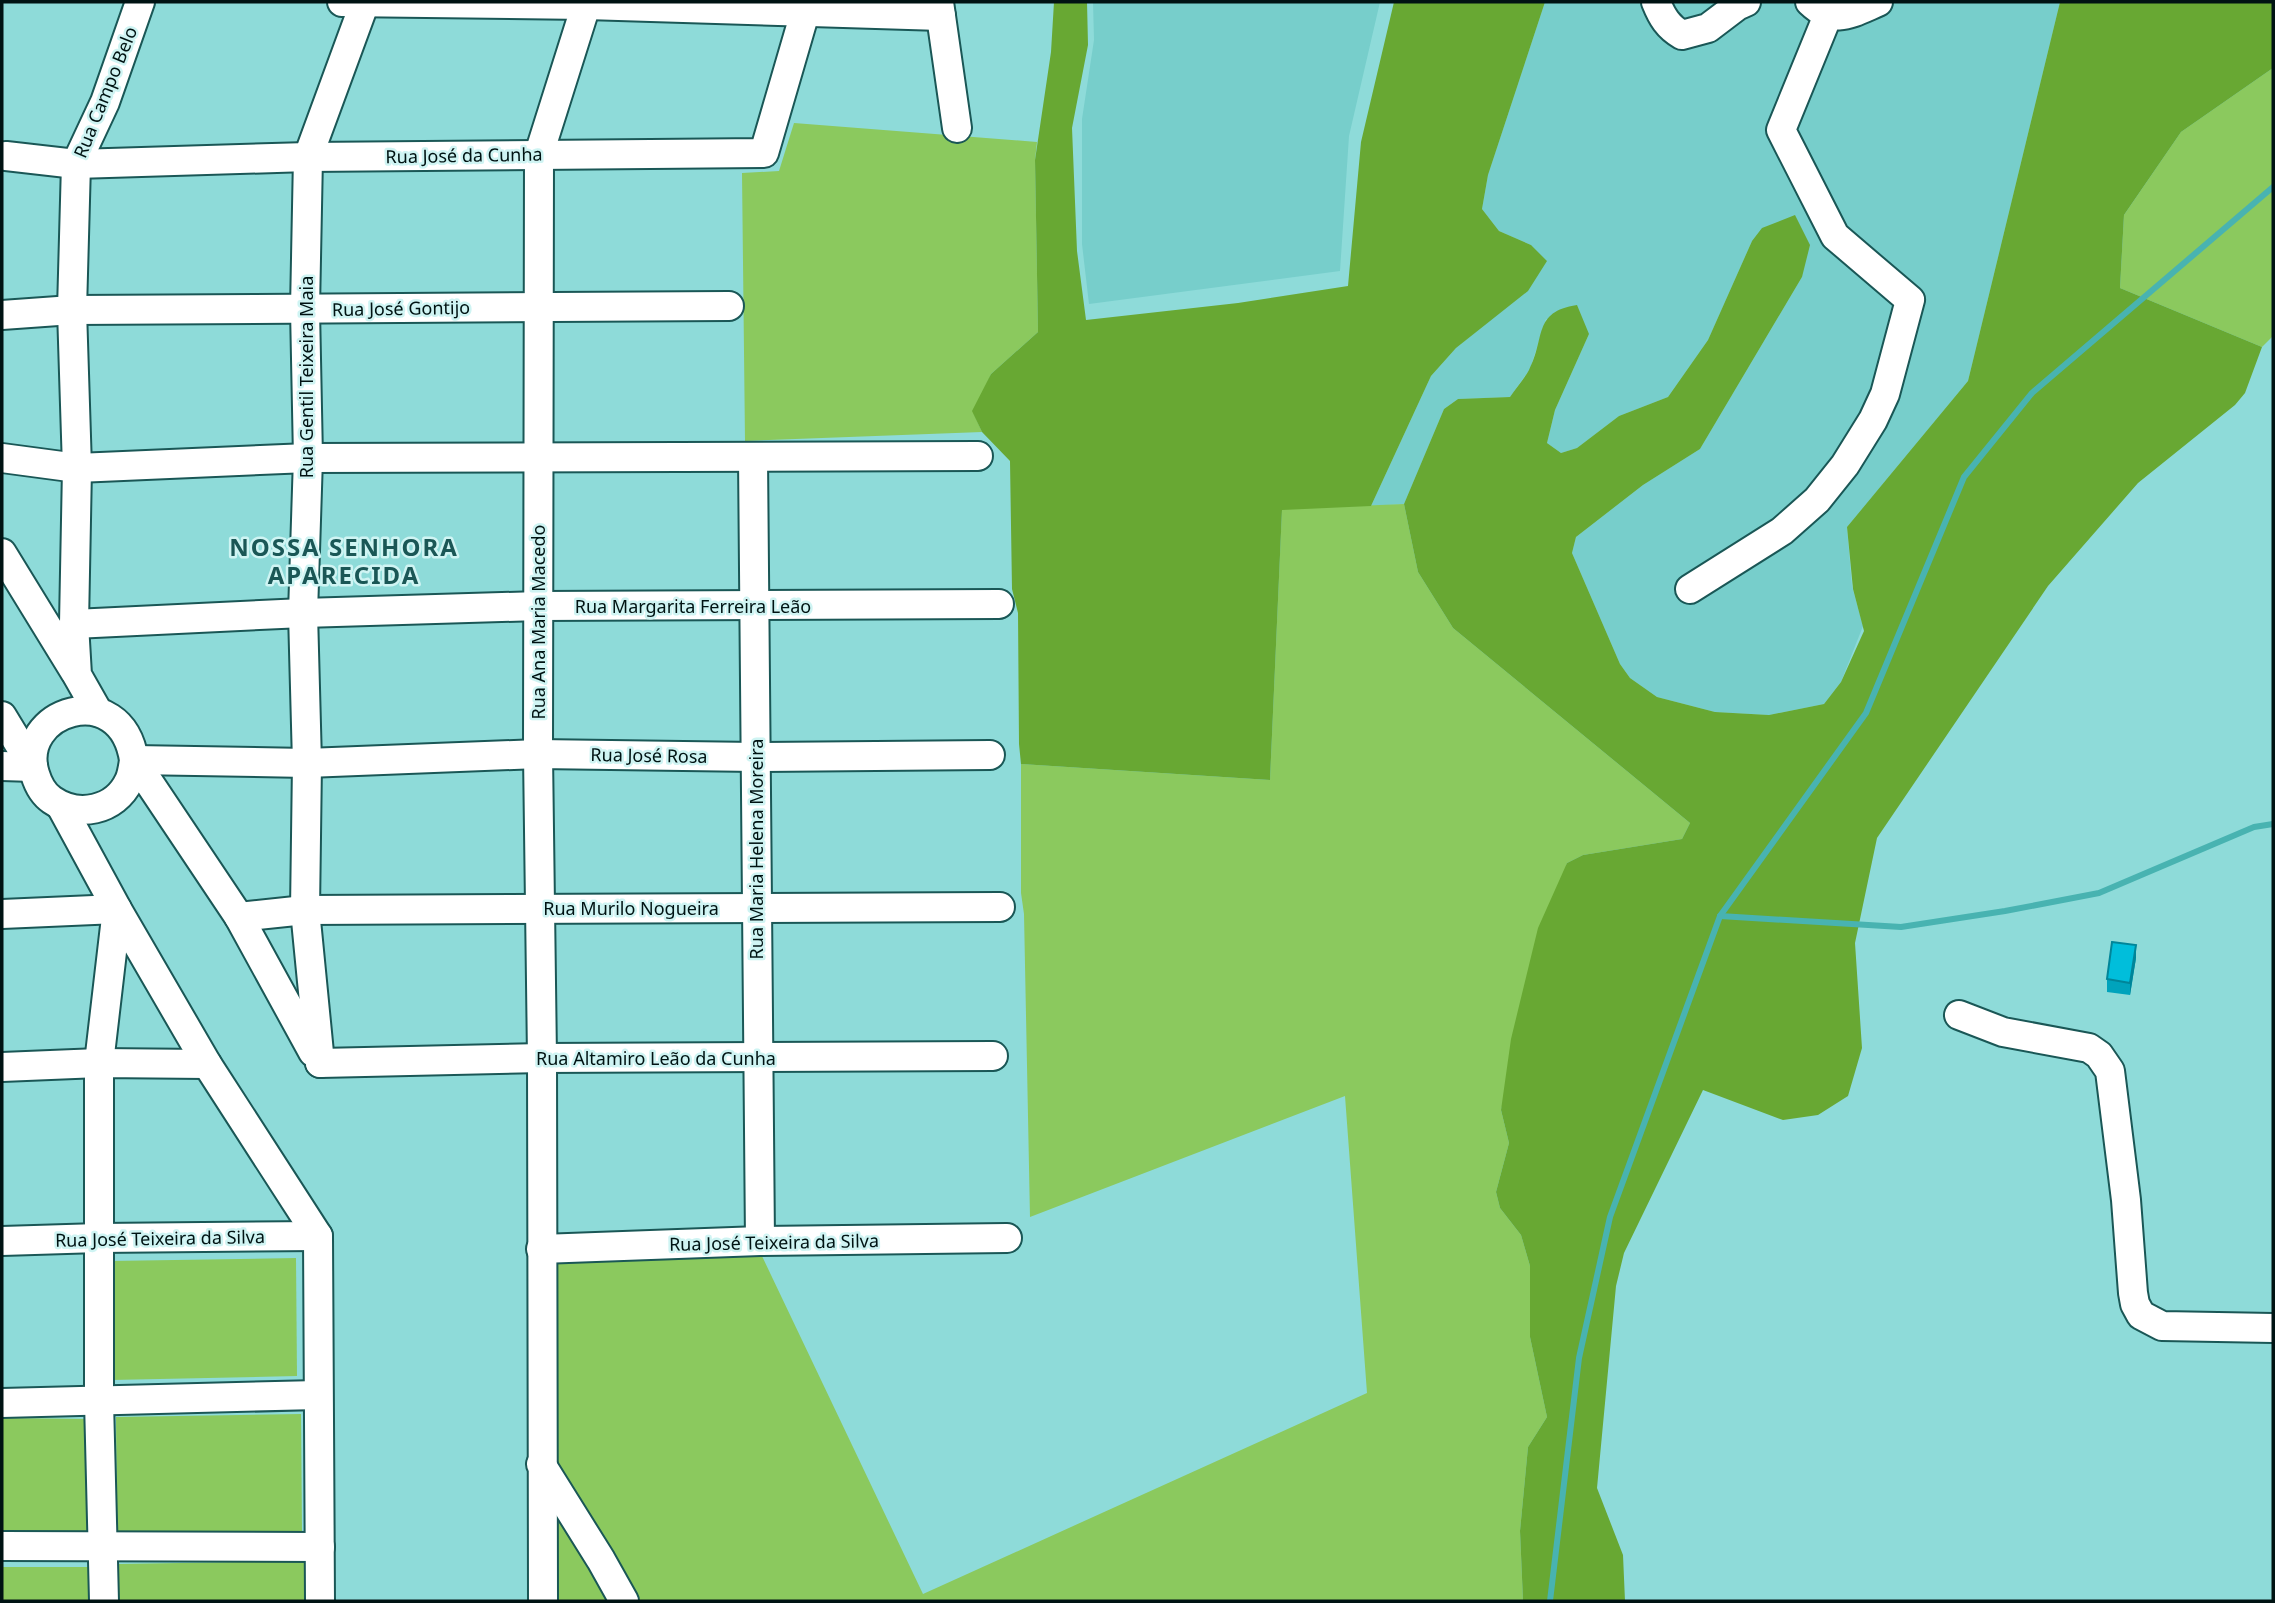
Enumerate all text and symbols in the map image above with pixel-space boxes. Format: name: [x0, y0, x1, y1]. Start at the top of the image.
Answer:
street label: Rua Campo Belo: [68, 23, 142, 161]
street label: Rua José da Cunha: [385, 142, 543, 168]
street label: Rua Gentil Teixeira Maia: [294, 276, 318, 478]
street label: Rua José Gontijo: [332, 295, 470, 321]
street label: Rua Ana Maria Macedo: [526, 525, 550, 719]
district label: NOSSA SENHORA APARECIDA: [229, 530, 459, 591]
street label: Rua Margarita Ferreira Leão: [575, 594, 811, 618]
street label: Rua Maria Helena Moreira: [744, 739, 768, 959]
street label: Rua José Rosa: [590, 742, 708, 768]
street label: Rua Murilo Nogueira: [543, 896, 719, 920]
street label: Rua Altamiro Leão da Cunha: [536, 1046, 776, 1070]
street label: Rua José Teixeira da Silva: [55, 1224, 265, 1252]
street label: Rua José Teixeira da Silva: [669, 1228, 879, 1256]

